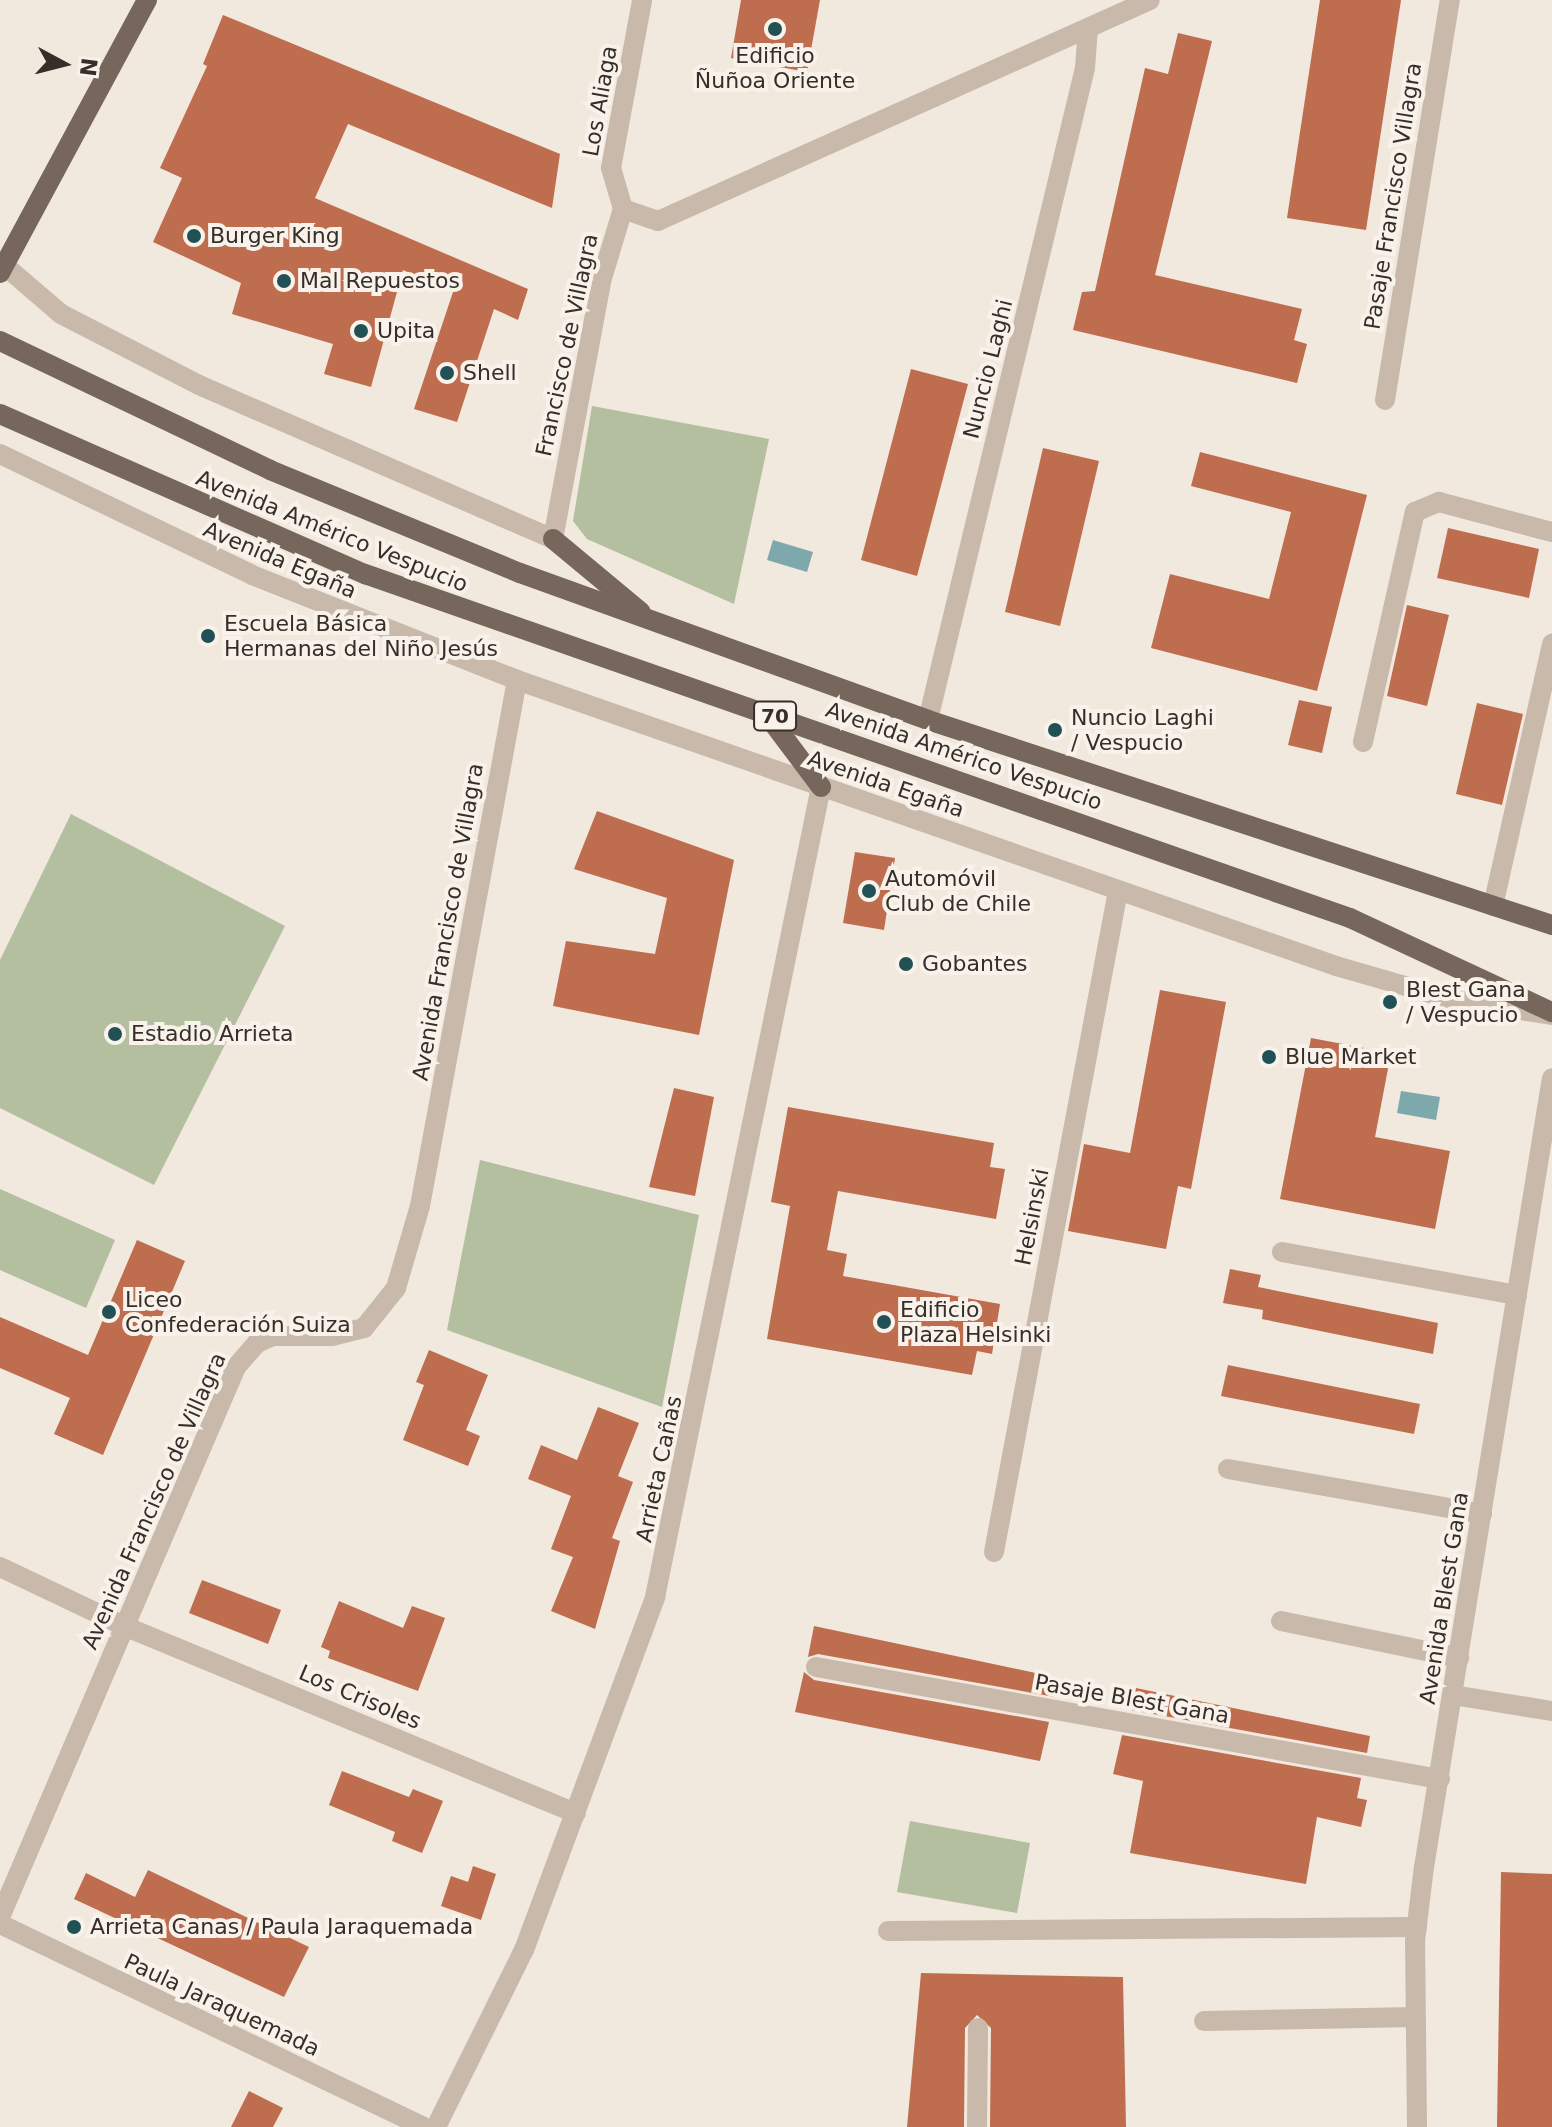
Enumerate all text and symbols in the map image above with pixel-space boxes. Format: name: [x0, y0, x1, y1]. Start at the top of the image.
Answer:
marker: Edificio Ñuñoa Oriente: [766, 20, 784, 38]
north arrow: [24, 24, 104, 104]
place label: Edificio Ñuñoa Oriente: [695, 42, 855, 94]
street label: Los Aliaga: [577, 44, 623, 158]
text: N: [75, 56, 102, 78]
street label: Pasaje Francisco Villagra: [1359, 61, 1427, 331]
place label: Burger King: [210, 223, 340, 249]
marker: Burger King: [185, 227, 203, 245]
street label: Francisco de Villagra: [530, 231, 604, 459]
place label: Mal Repuestos: [300, 268, 460, 294]
marker: Mal Repuestos: [275, 272, 293, 290]
street label: Nuncio Laghi: [958, 297, 1018, 441]
place label: Upita: [377, 318, 435, 344]
marker: Upita: [352, 322, 370, 340]
place label: Shell: [463, 360, 517, 386]
marker: Shell: [438, 364, 456, 382]
street label: Avenida Américo Vespucio: [192, 464, 472, 598]
street label: Avenida Egaña: [200, 516, 360, 604]
place label: Escuela Básica Hermanas del Niño Jesús: [224, 610, 498, 662]
marker: Escuela Básica Hermanas del Niño Jesús: [199, 627, 217, 645]
street label: Avenida Américo Vespucio: [822, 696, 1106, 816]
road number: 70: [753, 700, 797, 732]
place label: Nuncio Laghi / Vespucio: [1071, 704, 1214, 756]
marker: Nuncio Laghi / Vespucio: [1046, 721, 1064, 739]
street label: Avenida Egaña: [804, 745, 968, 823]
street label: Avenida Francisco de Villagra: [407, 761, 489, 1083]
place label: Automóvil Club de Chile: [885, 865, 1031, 916]
marker: Automóvil Club de Chile: [860, 882, 878, 900]
place label: Gobantes: [922, 951, 1028, 977]
marker: Gobantes: [897, 955, 915, 973]
place label: Blest Gana / Vespucio: [1406, 976, 1526, 1028]
marker: Blest Gana / Vespucio: [1381, 993, 1399, 1011]
place label: Estadio Arrieta: [131, 1021, 294, 1047]
marker: Estadio Arrieta: [106, 1025, 124, 1043]
place label: Blue Market: [1285, 1044, 1416, 1070]
marker: Blue Market: [1260, 1048, 1278, 1066]
street label: Helsinski: [1010, 1166, 1054, 1268]
place label: Liceo Confederación Suiza: [125, 1286, 351, 1338]
place label: Edificio Plaza Helsinki: [900, 1296, 1051, 1348]
marker: Liceo Confederación Suiza: [100, 1303, 118, 1321]
marker: Edificio Plaza Helsinki: [875, 1313, 893, 1331]
street label: Avenida Francisco de Villagra: [76, 1349, 232, 1653]
street label: Arrieta Cañas: [631, 1393, 687, 1545]
street label: Avenida Blest Gana: [1414, 1490, 1474, 1706]
street label: Los Crisoles: [295, 1659, 425, 1735]
street label: Pasaje Blest Gana: [1033, 1669, 1231, 1729]
place label: Arrieta Canas / Paula Jaraquemada: [90, 1914, 473, 1940]
marker: Arrieta Canas / Paula Jaraquemada: [65, 1918, 83, 1936]
street label: Paula Jaraquemada: [120, 1948, 324, 2062]

